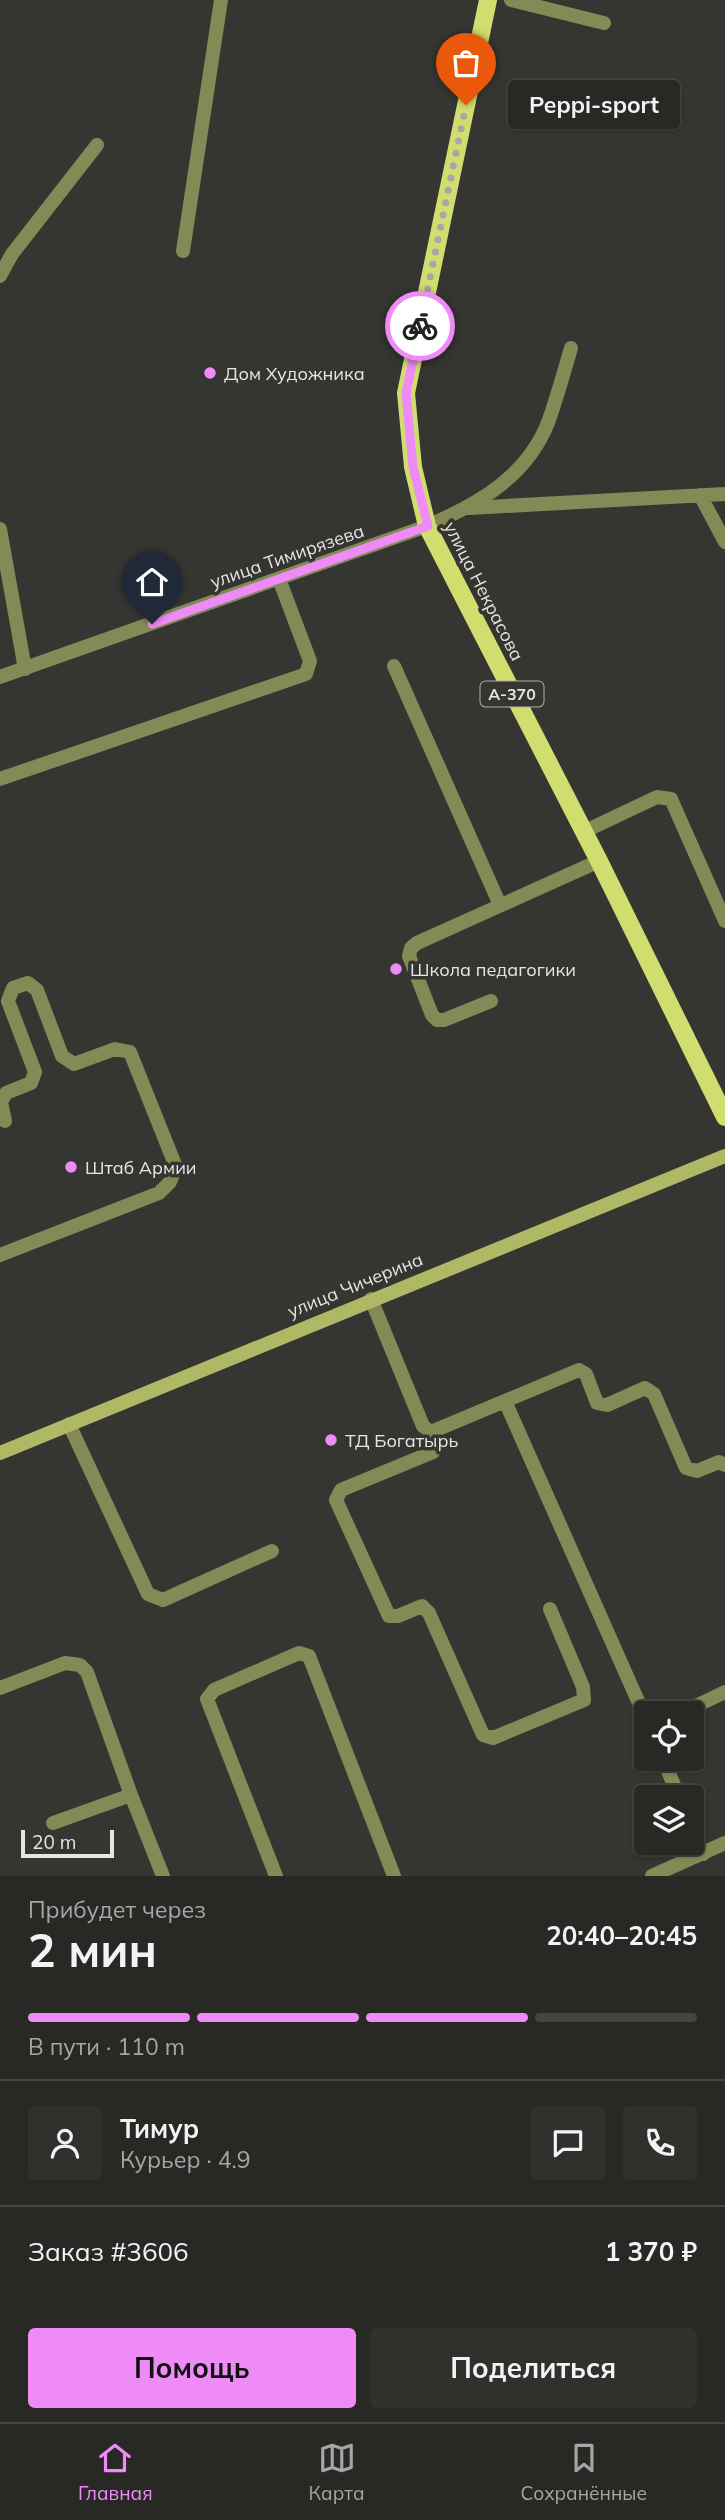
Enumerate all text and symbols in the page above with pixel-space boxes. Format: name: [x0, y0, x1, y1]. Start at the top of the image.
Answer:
pin: [436, 33, 496, 105]
icon: bag: [447, 44, 485, 82]
callout: Peppi-sport: [508, 80, 680, 130]
text: Peppi-sport: [529, 90, 659, 119]
courier: [385, 291, 455, 361]
icon: bike: [401, 307, 439, 345]
place label: Дом Художника: [224, 362, 365, 385]
marker: Дом Художника: [202, 365, 218, 381]
street label: улица Некрасова: [439, 518, 529, 664]
street label: улица Тимирязева: [207, 519, 367, 593]
pin: [122, 552, 182, 624]
icon: home: [133, 563, 171, 601]
road number: А-370: [480, 681, 544, 706]
place label: Школа педагогики: [410, 958, 576, 981]
marker: Школа педагогики: [388, 961, 404, 977]
place label: Штаб Армии: [85, 1156, 197, 1179]
marker: Штаб Армии: [63, 1159, 79, 1175]
street label: улица Чичерина: [284, 1247, 426, 1323]
place label: ТД Богатырь: [345, 1429, 458, 1452]
marker: ТД Богатырь: [323, 1432, 339, 1448]
map controls: [634, 1701, 704, 1855]
button: locate: [634, 1701, 704, 1771]
button: layers: [634, 1785, 704, 1855]
scale bar: [21, 1827, 114, 1859]
text: 20 m: [32, 1830, 76, 1854]
text: Прибудет через: [28, 1895, 206, 1924]
text: 20:40–20:45: [546, 1919, 697, 1952]
text: 2 мин: [28, 1921, 157, 1979]
text: В пути · 110 m: [28, 2032, 185, 2061]
button: person: [28, 2106, 102, 2180]
button: chat: [531, 2106, 605, 2180]
button: phone: [623, 2106, 697, 2180]
text: Тимур: [120, 2112, 199, 2145]
text: Курьер · 4.9: [120, 2145, 251, 2174]
text: Заказ #3606: [28, 2235, 189, 2268]
text: 1 370 ₽: [605, 2235, 697, 2268]
button: Помощь: [28, 2328, 356, 2408]
button: Поделиться: [370, 2328, 697, 2408]
tab: Главная: [78, 2439, 153, 2505]
tab: Карта: [309, 2439, 365, 2505]
tab: Сохранённые: [521, 2439, 647, 2505]

